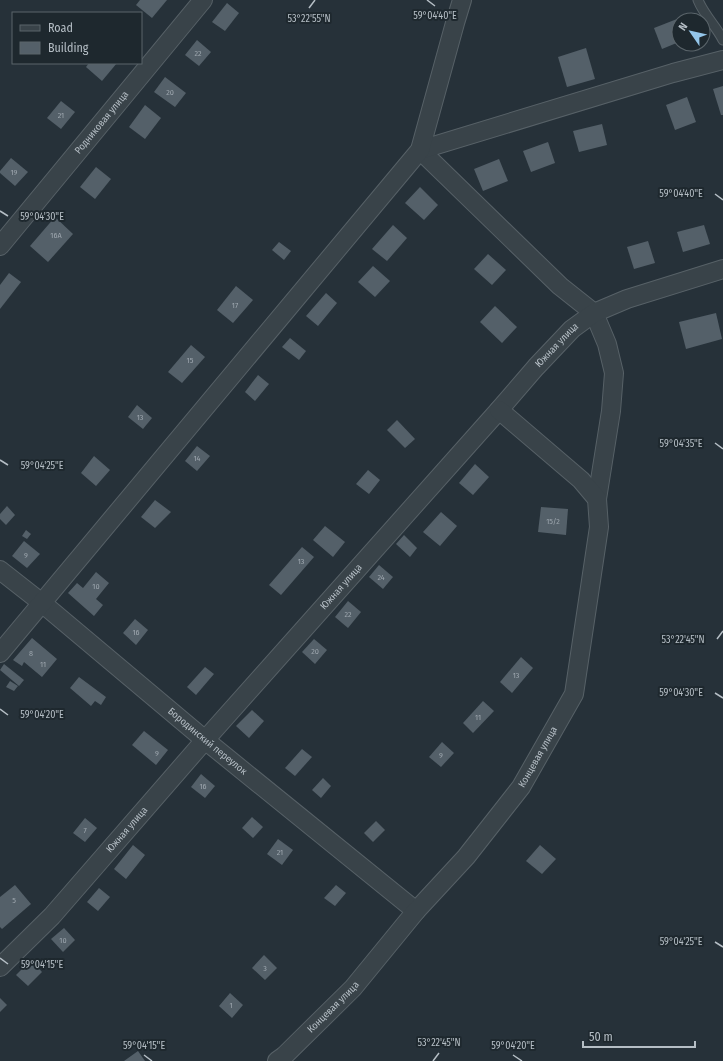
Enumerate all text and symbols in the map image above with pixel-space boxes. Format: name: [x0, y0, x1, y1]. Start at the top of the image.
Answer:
text: 59°04'40"E: [413, 10, 457, 22]
legend: [12, 12, 142, 64]
north arrow: [671, 12, 711, 52]
text: 53°22'55"N: [287, 13, 331, 25]
text: N: [676, 20, 690, 33]
text: Road: [48, 21, 73, 35]
text: Building: [48, 41, 89, 55]
house number: 22: [194, 49, 202, 58]
house number: 20: [166, 88, 174, 97]
street label: Родниковая улица: [72, 89, 131, 156]
house number: 21: [58, 111, 64, 120]
house number: 19: [10, 168, 18, 177]
text: 59°04'40"E: [659, 188, 703, 200]
text: 59°04'30"E: [20, 211, 64, 223]
house number: 16А: [50, 231, 62, 240]
house number: 17: [232, 301, 239, 310]
street label: Южная улица: [533, 320, 581, 370]
house number: 15: [187, 356, 194, 365]
house number: 13: [137, 413, 144, 422]
text: 59°04'35"E: [660, 438, 703, 450]
house number: 14: [194, 454, 201, 463]
text: 59°04'25"E: [21, 460, 64, 472]
house number: 15/2: [546, 517, 560, 526]
house number: 9: [24, 551, 28, 560]
house number: 13: [298, 557, 305, 566]
street label: Южная улица: [318, 562, 365, 612]
house number: 24: [377, 573, 385, 582]
house number: 10: [92, 582, 100, 591]
house number: 22: [344, 610, 352, 619]
house number: 16: [132, 628, 140, 637]
text: 53°22'45"N: [661, 634, 705, 646]
house number: 20: [311, 647, 319, 656]
house number: 8: [29, 649, 33, 658]
house number: 11: [40, 660, 46, 669]
house number: 13: [513, 671, 520, 680]
text: 59°04'30"E: [659, 687, 703, 699]
street label: Бородинский переулок: [165, 705, 249, 778]
text: 59°04'20"E: [20, 709, 64, 721]
house number: 11: [475, 713, 481, 722]
street label: Концевая улица: [516, 724, 560, 790]
house number: 9: [155, 749, 159, 758]
house number: 9: [439, 751, 443, 760]
house number: 16: [199, 782, 207, 791]
street label: Южная улица: [104, 804, 150, 855]
house number: 7: [83, 826, 87, 835]
house number: 21: [277, 848, 283, 857]
house number: 5: [12, 896, 16, 905]
house number: 10: [59, 936, 67, 945]
text: 59°04'25"E: [660, 936, 703, 948]
text: 59°04'15"E: [21, 959, 63, 971]
house number: 3: [263, 964, 267, 973]
street label: Концевая улица: [305, 979, 362, 1036]
house number: 1: [229, 1001, 233, 1010]
scale bar: [583, 1023, 695, 1049]
text: 50 m: [589, 1030, 613, 1044]
text: 53°22'45"N: [417, 1037, 461, 1049]
text: 59°04'15"E: [123, 1040, 165, 1052]
text: 59°04'20"E: [491, 1040, 535, 1052]

